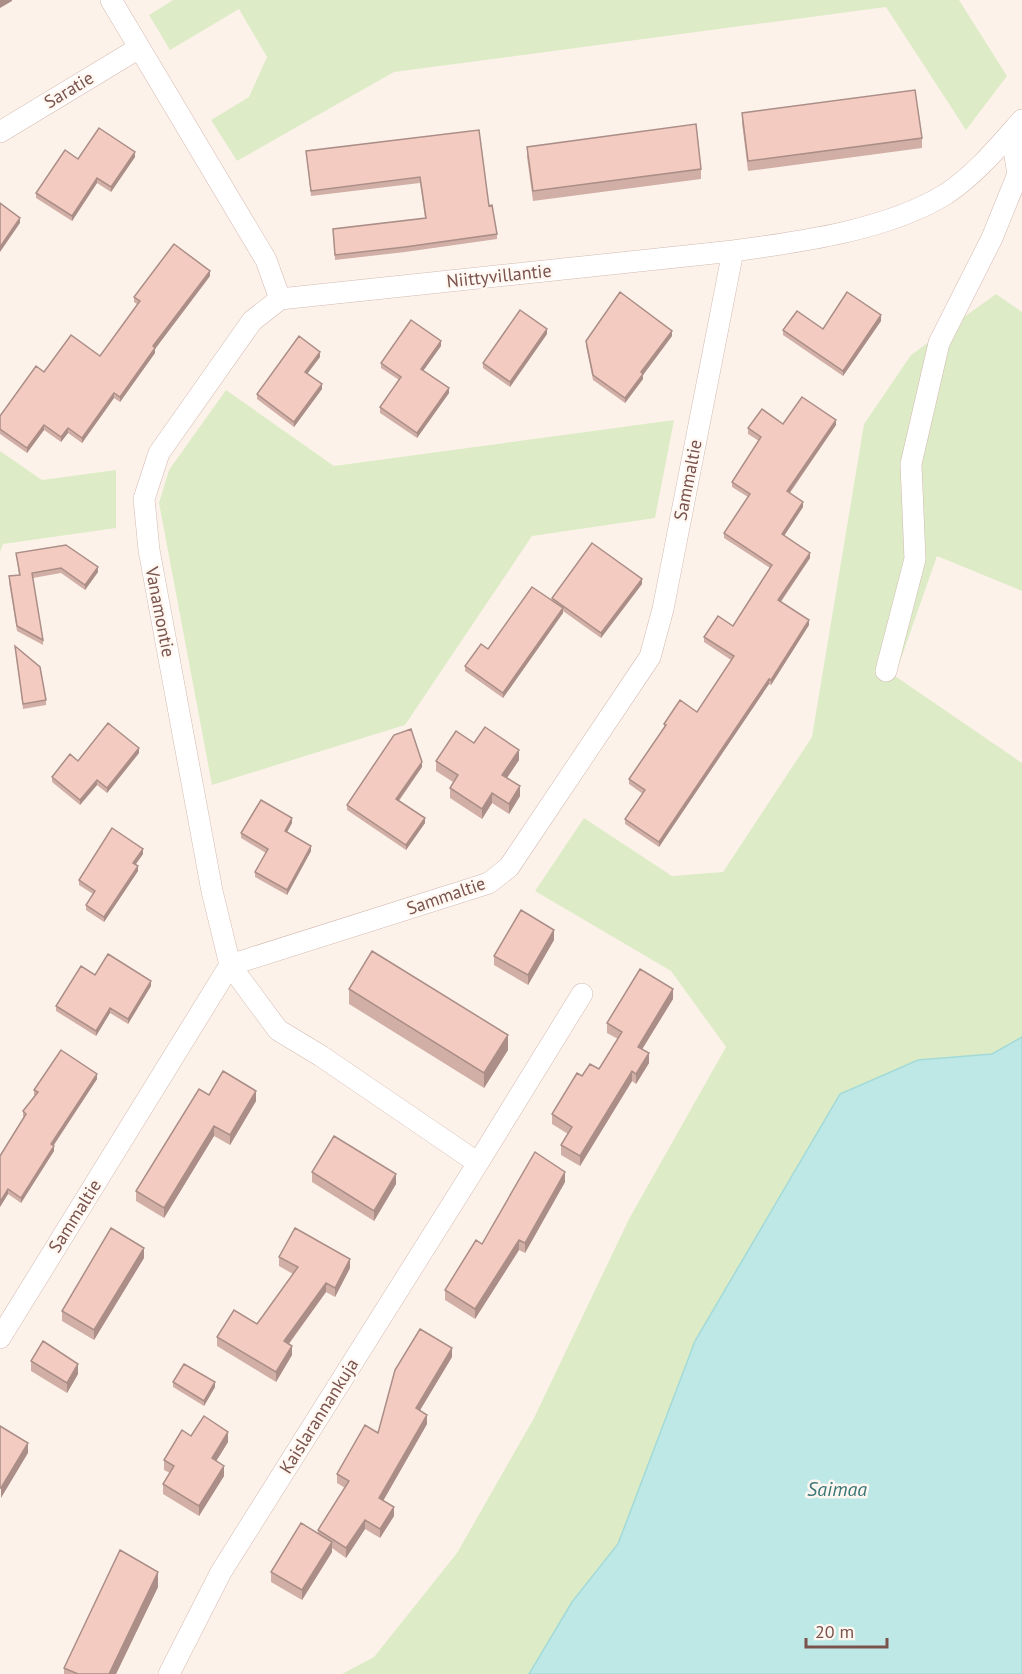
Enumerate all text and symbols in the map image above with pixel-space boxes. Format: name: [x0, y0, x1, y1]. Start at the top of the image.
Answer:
street label: Saratie: [40, 66, 98, 113]
street label: Niittyvillantie: [445, 259, 553, 292]
street label: Sammaltie: [668, 437, 707, 522]
street label: Vanamontie: [140, 564, 180, 659]
street label: Sammaltie: [403, 871, 488, 920]
street label: Sammaltie: [43, 1175, 106, 1257]
street label: Kaislarannankuja: [274, 1354, 363, 1478]
water label: Saimaa: [807, 1476, 867, 1502]
scale bar: [806, 1611, 887, 1649]
text: 20 m: [815, 1620, 854, 1643]

